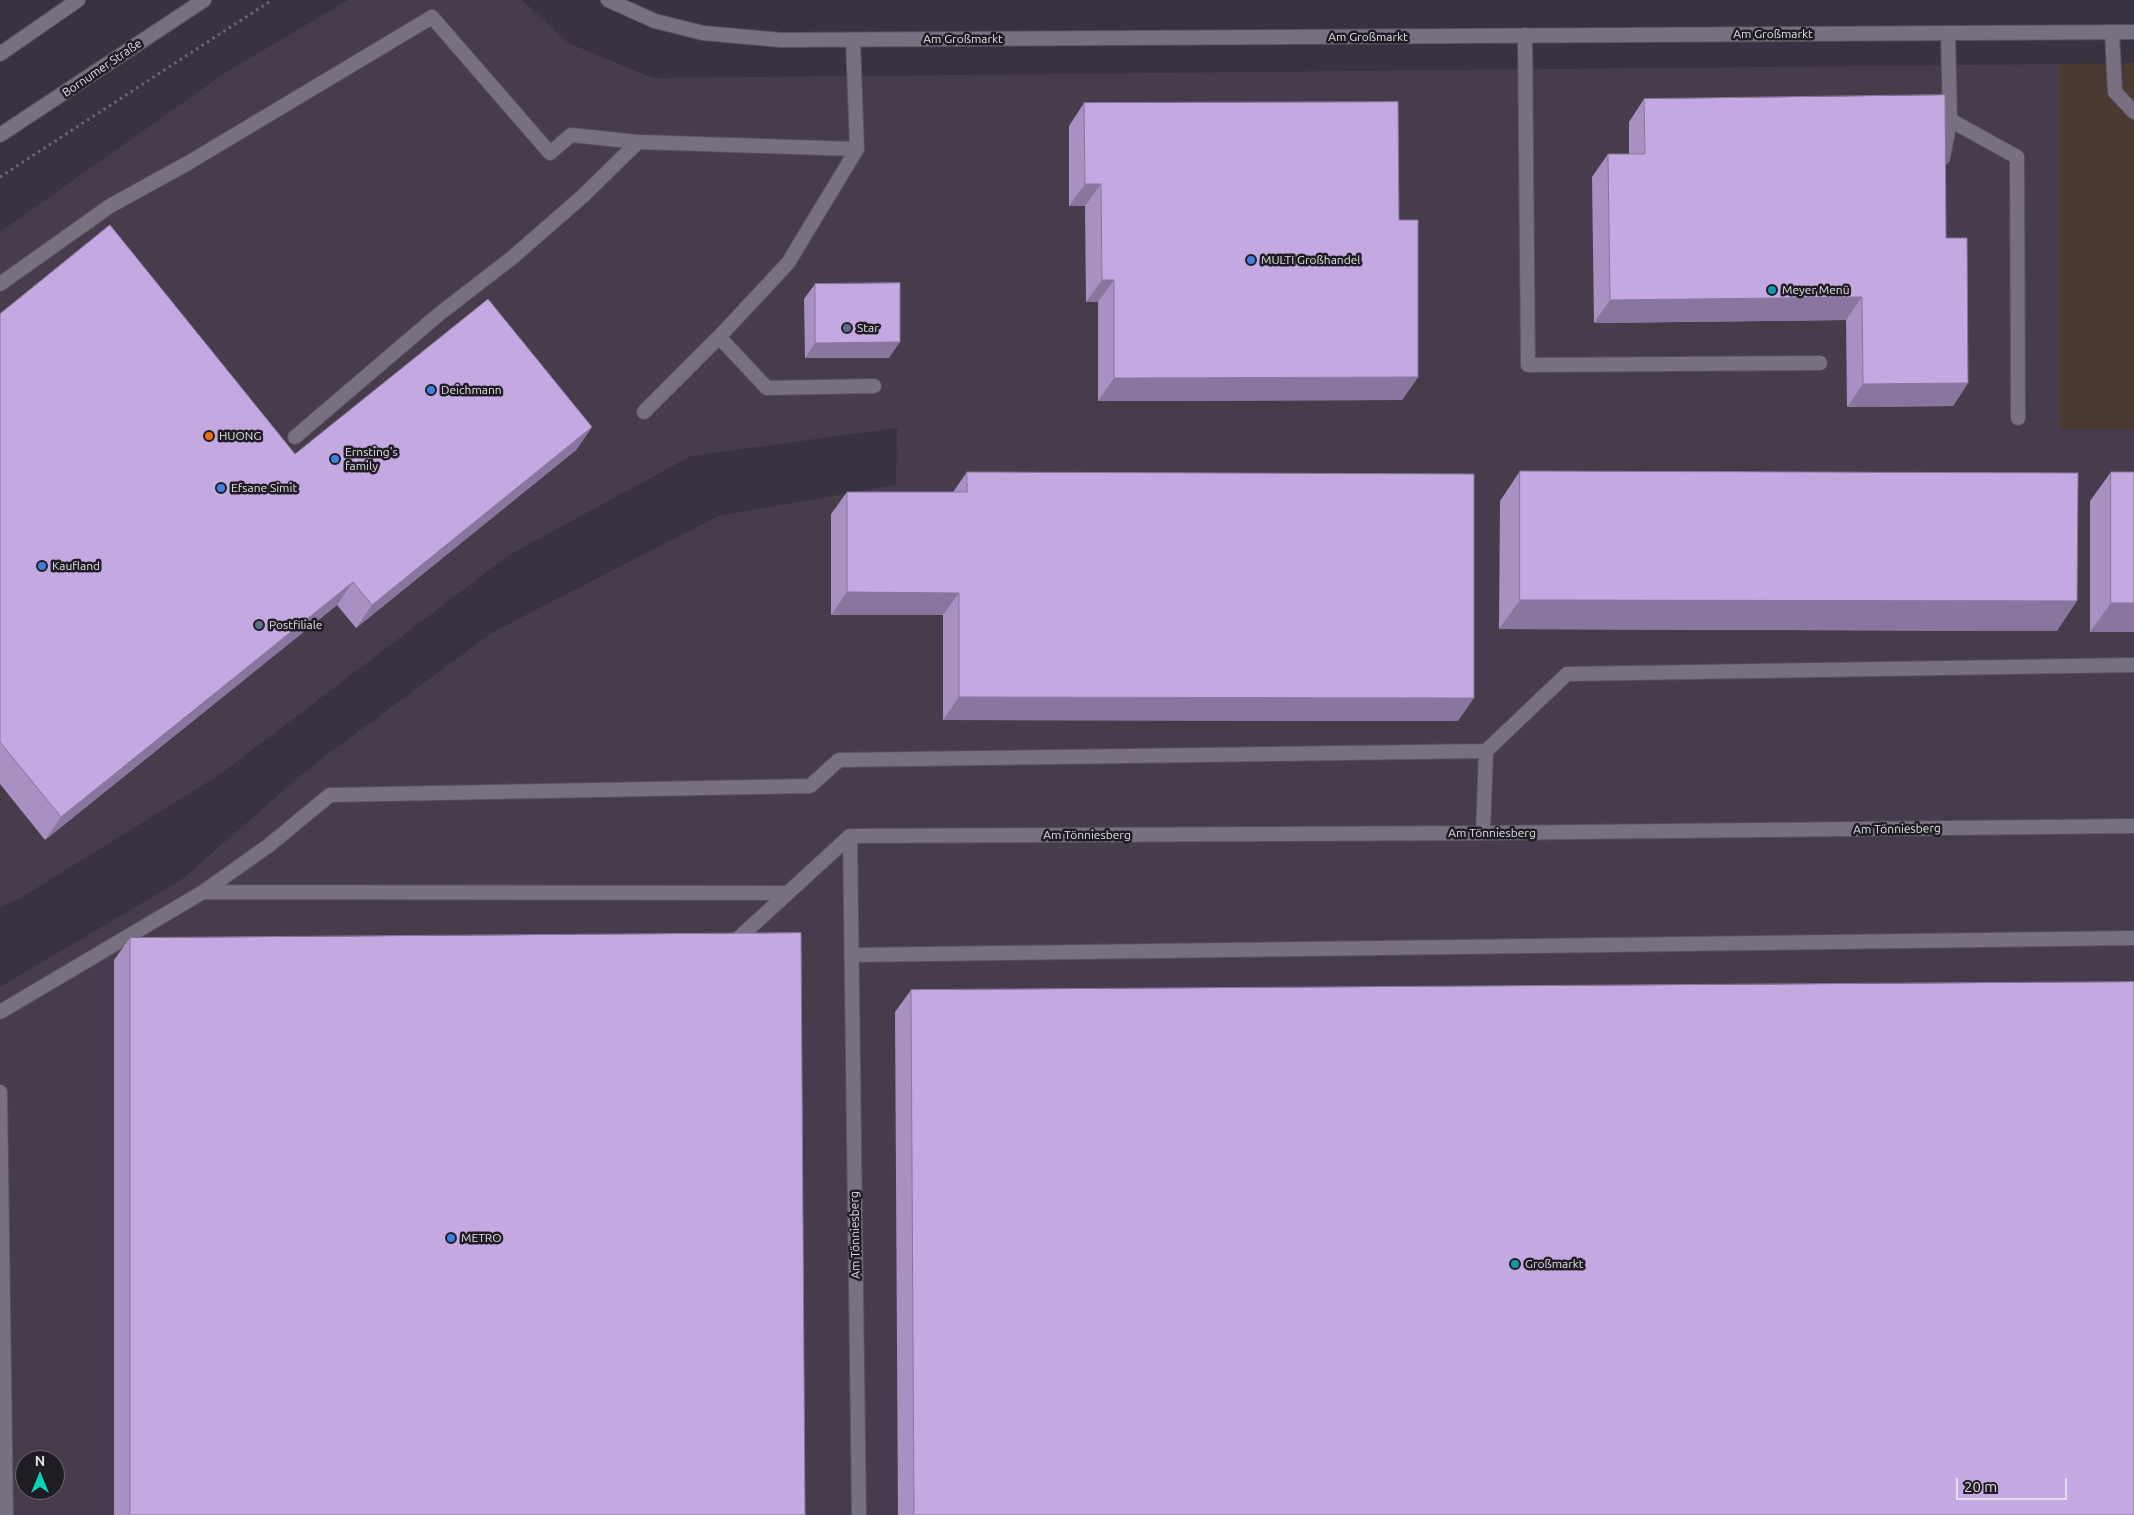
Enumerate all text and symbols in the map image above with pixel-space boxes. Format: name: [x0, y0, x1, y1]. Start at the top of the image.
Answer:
street label: Am Großmarkt: [1733, 27, 1813, 41]
street label: Am Großmarkt: [1328, 30, 1408, 44]
street label: Am Großmarkt: [923, 32, 1003, 46]
street label: Bornumer Straße: [60, 36, 144, 100]
place label: MULTI Großhandel: [1261, 253, 1360, 267]
marker: MULTI Großhandel: [1245, 254, 1257, 266]
place label: Meyer Menü: [1782, 283, 1849, 297]
marker: Meyer Menü: [1766, 284, 1778, 296]
place label: Star: [857, 321, 879, 335]
marker: Star: [841, 322, 853, 334]
place label: Deichmann: [441, 383, 502, 397]
marker: Deichmann: [425, 384, 437, 396]
place label: HUONG: [219, 429, 261, 443]
marker: HUONG: [203, 430, 215, 442]
place label: Ernsting's family: [345, 445, 398, 473]
marker: Ernsting's family: [329, 453, 341, 465]
place label: Efsane Simit: [231, 481, 297, 495]
marker: Efsane Simit: [215, 482, 227, 494]
place label: Kaufland: [52, 559, 100, 573]
marker: Kaufland: [36, 560, 48, 572]
place label: Postfiliale: [269, 618, 322, 632]
marker: Postfiliale: [253, 619, 265, 631]
street label: Am Tönniesberg: [1853, 821, 1941, 837]
street label: Am Tönniesberg: [1448, 826, 1536, 840]
street label: Am Tönniesberg: [1043, 828, 1131, 842]
street label: Am Tönniesberg: [847, 1191, 863, 1279]
place label: METRO: [461, 1231, 502, 1245]
marker: METRO: [445, 1232, 457, 1244]
place label: Großmarkt: [1525, 1257, 1584, 1271]
marker: Großmarkt: [1509, 1258, 1521, 1270]
north arrow: [15, 1450, 65, 1500]
text: N: [35, 1453, 45, 1469]
scale bar: [1959, 1468, 2070, 1500]
text: 20 m: [1964, 1478, 1997, 1495]

